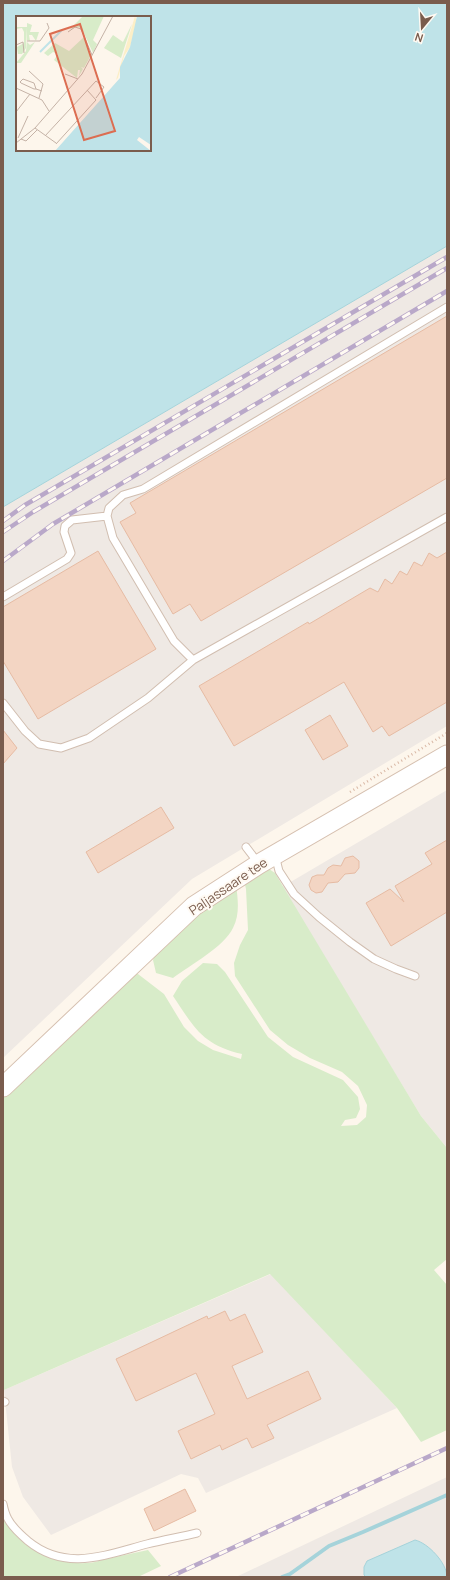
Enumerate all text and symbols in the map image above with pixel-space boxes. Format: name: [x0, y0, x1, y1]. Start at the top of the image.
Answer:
north arrow: [402, 8, 442, 48]
inset map: [16, 16, 151, 151]
text: N: [413, 30, 425, 46]
street label: Paljassaare tee: [185, 853, 271, 919]

